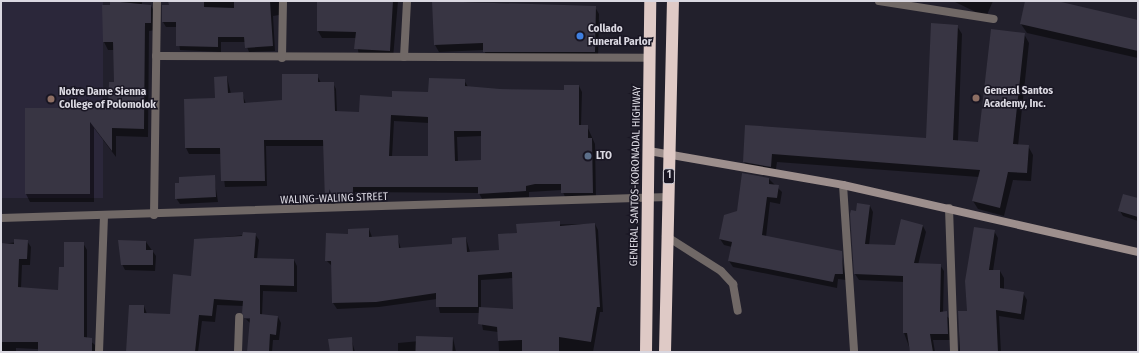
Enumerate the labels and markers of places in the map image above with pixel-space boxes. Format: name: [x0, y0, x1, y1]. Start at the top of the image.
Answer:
place label: Collado Funeral Parlor: [588, 23, 652, 49]
marker: Collado Funeral Parlor: [575, 31, 585, 41]
place label: General Santos Academy, Inc.: [984, 85, 1053, 111]
place label: Notre Dame Sienna College of Polomolok: [59, 86, 156, 112]
marker: General Santos Academy, Inc.: [971, 93, 981, 103]
marker: Notre Dame Sienna College of Polomolok: [46, 94, 56, 104]
place label: LTO: [596, 149, 612, 163]
marker: LTO: [583, 151, 593, 161]

